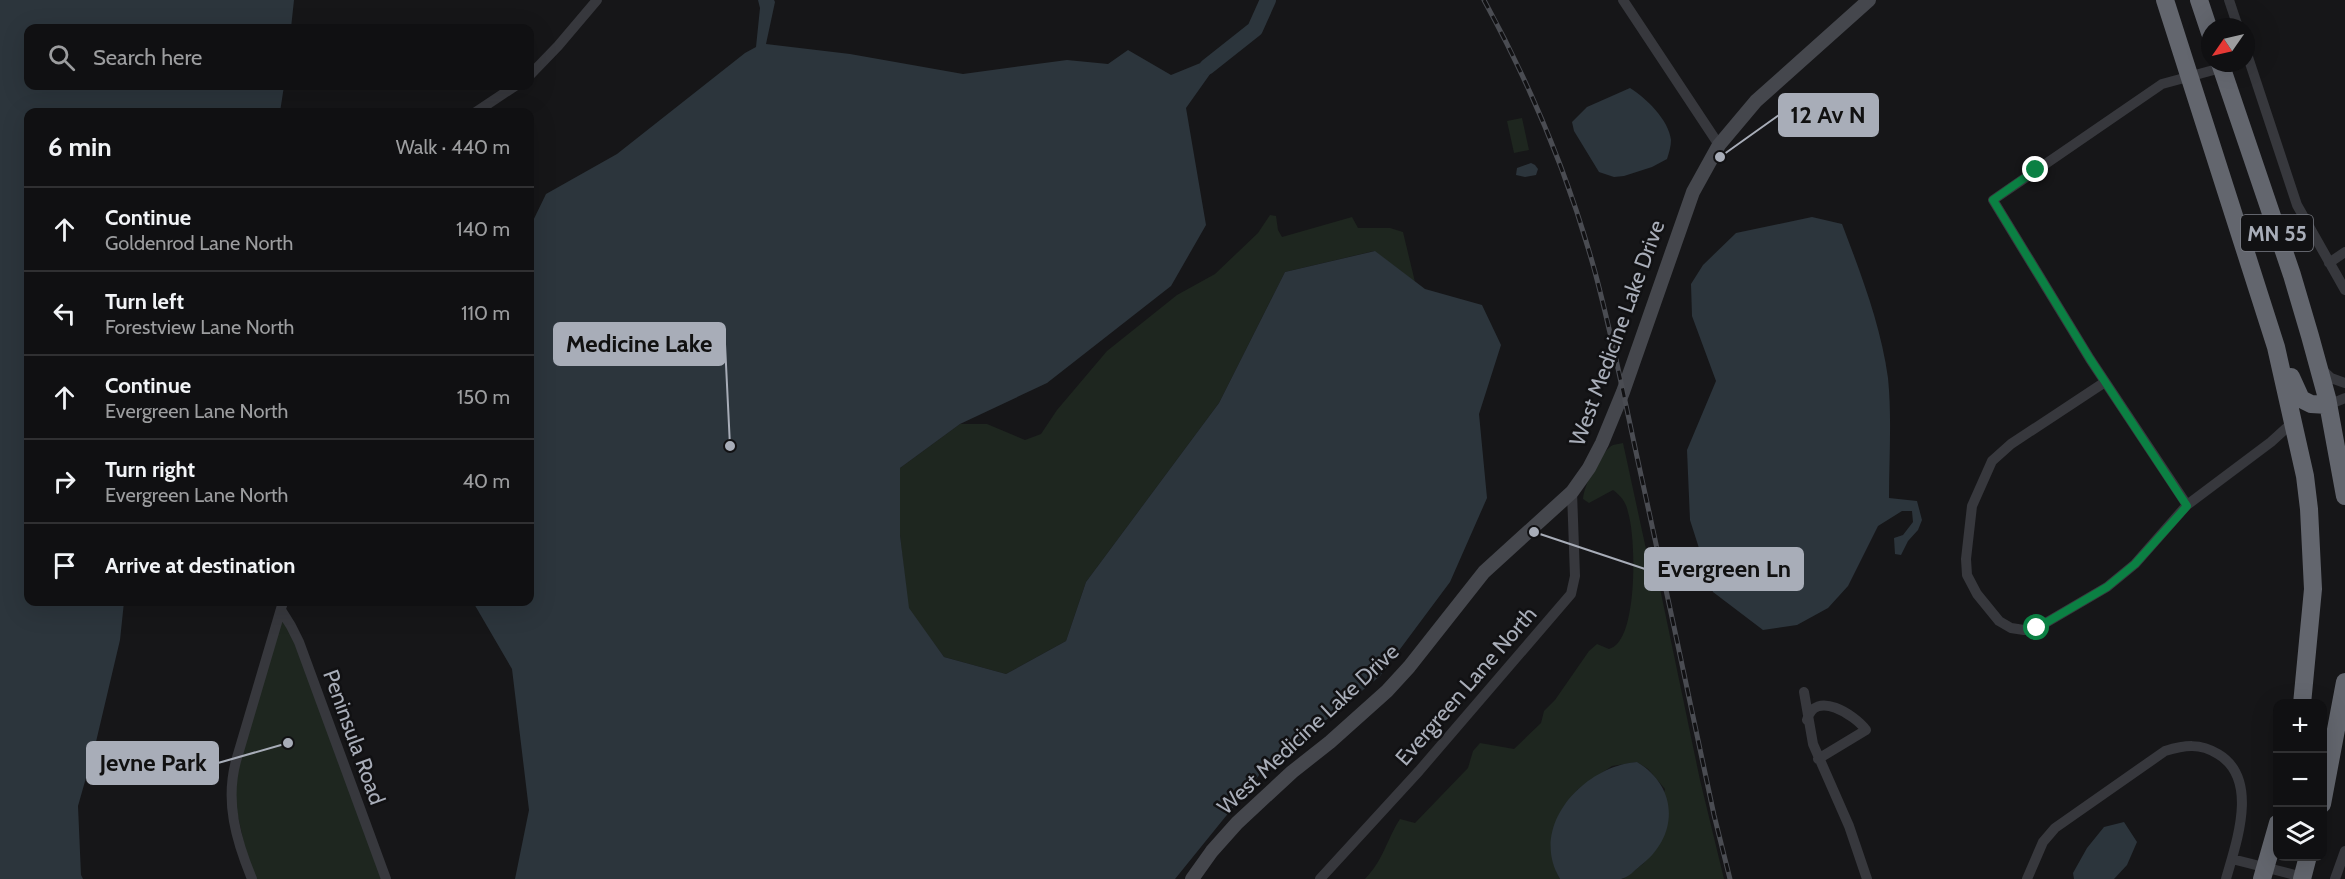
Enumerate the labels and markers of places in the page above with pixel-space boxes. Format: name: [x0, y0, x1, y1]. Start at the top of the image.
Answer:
callout: 12 Av N: [1779, 94, 1878, 136]
callout: Medicine Lake: [554, 323, 725, 365]
callout: Evergreen Ln: [1645, 548, 1803, 590]
callout: Jevne Park: [87, 742, 218, 784]

